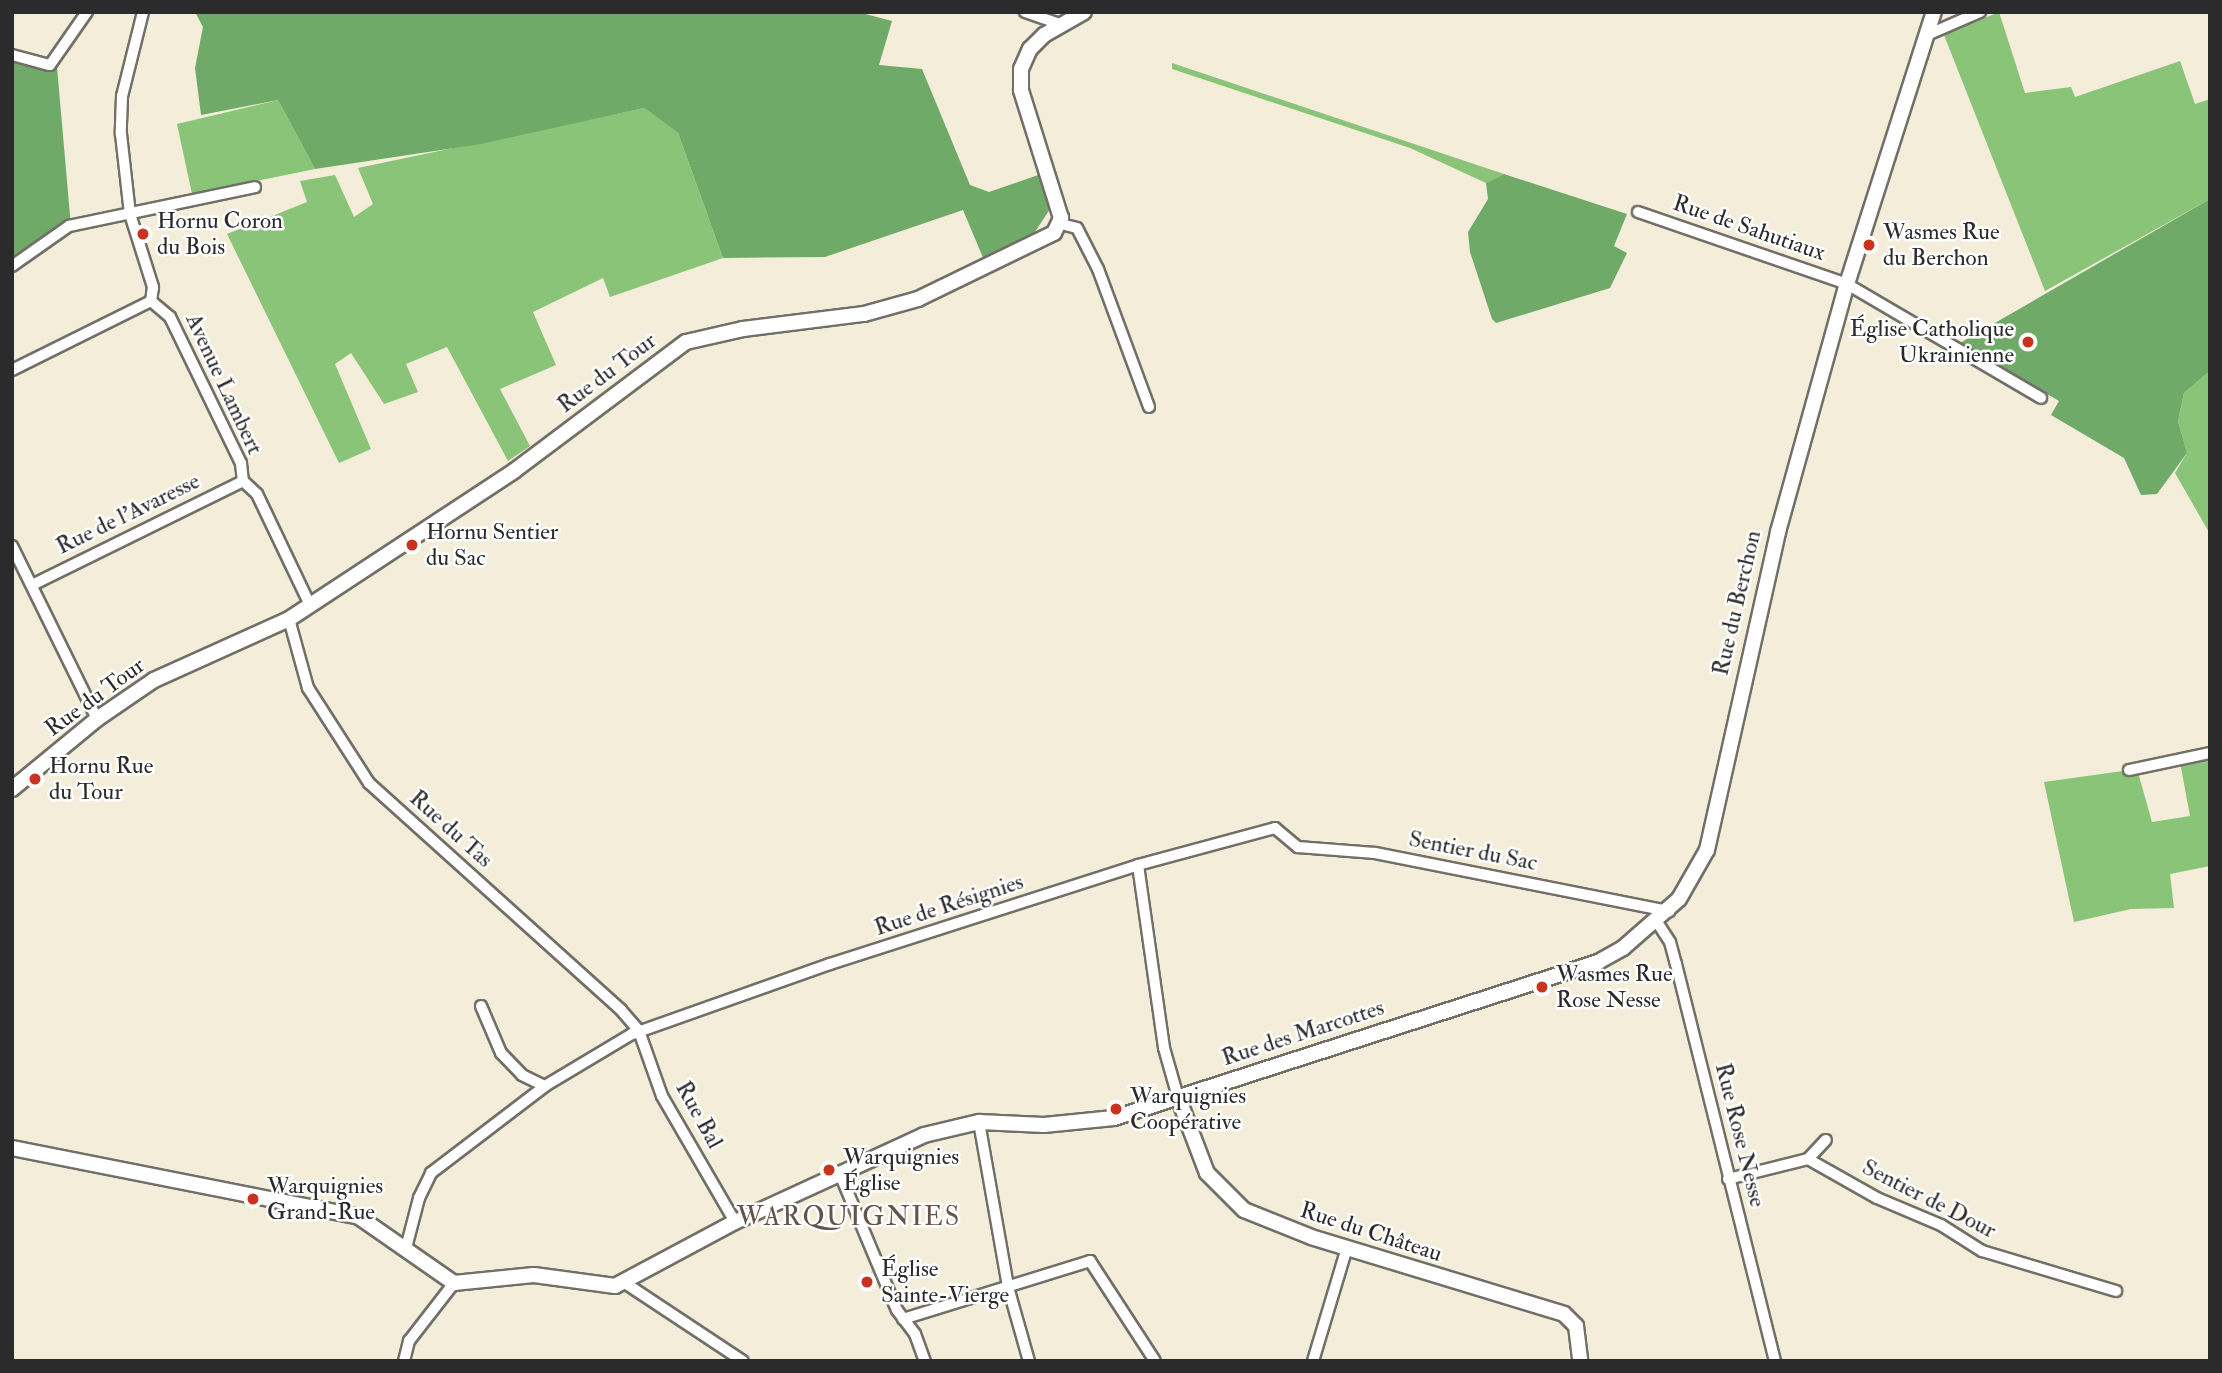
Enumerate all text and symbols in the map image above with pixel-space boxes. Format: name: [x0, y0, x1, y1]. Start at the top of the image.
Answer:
street label: Rue de Sahutiaux: [1669, 189, 1829, 267]
place label: Hornu Coron du Bois: [157, 207, 283, 261]
place label: Wasmes Rue du Berchon: [1883, 218, 2000, 272]
marker: Hornu Coron du Bois: [135, 226, 151, 242]
marker: Wasmes Rue du Berchon: [1861, 237, 1877, 253]
street label: Avenue Lambert: [179, 309, 269, 459]
place label: Église Catholique Ukrainienne: [1850, 315, 2014, 369]
street label: Rue du Tour: [552, 327, 662, 419]
marker: Église Catholique Ukrainienne: [2020, 334, 2036, 350]
street label: Rue de l'Avaresse: [52, 467, 204, 561]
place label: Hornu Sentier du Sac: [426, 518, 558, 572]
street label: Rue du Berchon: [1707, 528, 1767, 678]
marker: Hornu Sentier du Sac: [404, 537, 420, 553]
street label: Rue du Tour: [40, 652, 150, 742]
place label: Hornu Rue du Tour: [49, 752, 153, 806]
marker: Hornu Rue du Tour: [27, 771, 43, 787]
street label: Rue du Tas: [404, 784, 498, 874]
street label: Sentier du Sac: [1406, 825, 1540, 877]
street label: Rue de Résignies: [871, 868, 1027, 942]
place label: Wasmes Rue Rose Nesse: [1556, 960, 1673, 1014]
marker: Wasmes Rue Rose Nesse: [1534, 979, 1550, 995]
street label: Rue des Marcottes: [1218, 994, 1388, 1072]
street label: Rue Rose Nesse: [1709, 1060, 1771, 1210]
street label: Rue Bal: [669, 1076, 729, 1154]
place label: Warquignies Coopérative: [1130, 1082, 1246, 1136]
marker: Warquignies Coopérative: [1108, 1101, 1124, 1117]
place label: Warquignies Église: [843, 1143, 959, 1197]
street label: Sentier de Dour: [1857, 1153, 2001, 1245]
marker: Warquignies Église: [821, 1162, 837, 1178]
place label: Warquignies Grand-Rue: [267, 1172, 383, 1226]
marker: Warquignies Grand-Rue: [245, 1191, 261, 1207]
street label: Rue du Château: [1297, 1196, 1445, 1268]
district label: WARQUIGNIES: [738, 1202, 960, 1234]
place label: Église Sainte-Vierge: [881, 1255, 1009, 1309]
marker: Église Sainte-Vierge: [859, 1274, 875, 1290]

